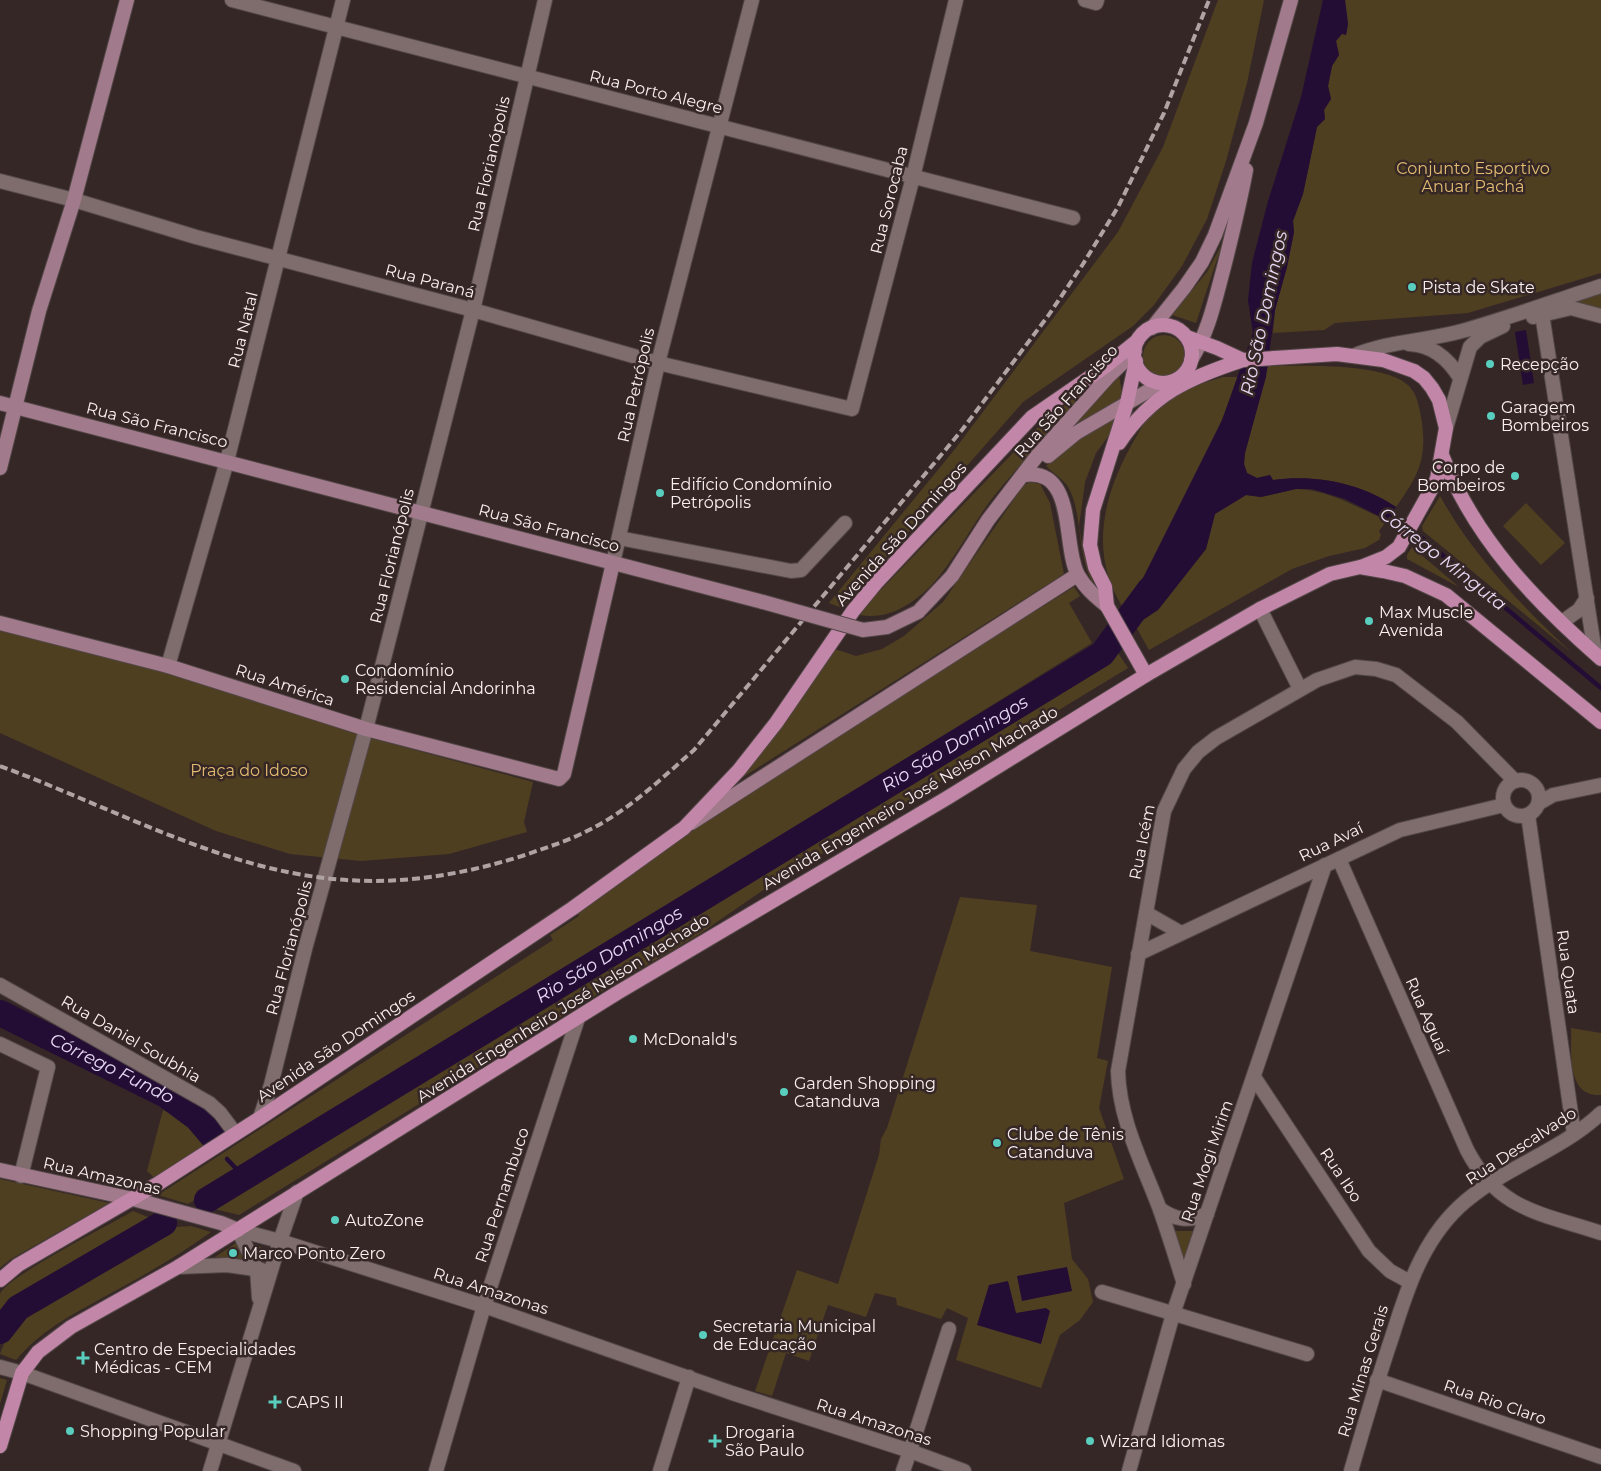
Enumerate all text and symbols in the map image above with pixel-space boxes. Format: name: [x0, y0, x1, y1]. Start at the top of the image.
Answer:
street label: Rua Porto Alegre: [587, 66, 725, 118]
street label: Rua Florianópolis: [464, 94, 514, 234]
street label: Rua Sorocaba: [866, 144, 912, 256]
park label: Conjunto Esportivo Anuar Pachá: [1396, 159, 1550, 196]
water label: Rio São Domingos: [1236, 228, 1292, 397]
street label: Rua Paraná: [383, 260, 477, 302]
place label: Pista de Skate: [1422, 278, 1535, 297]
marker: Pista de Skate: [1406, 281, 1418, 293]
street label: Rua Natal: [224, 290, 262, 370]
street label: Rua Petrópolis: [614, 326, 658, 444]
street label: Rua São Francisco: [1010, 341, 1122, 461]
place label: Recepção: [1500, 355, 1579, 374]
marker: Recepção: [1484, 358, 1496, 370]
street label: Rua São Francisco: [84, 398, 230, 452]
place label: Garagem Bombeiros: [1501, 398, 1589, 435]
marker: Garagem Bombeiros: [1485, 410, 1497, 422]
street label: Avenida São Domingos: [832, 458, 971, 610]
place label: Corpo de Bombeiros: [1417, 458, 1505, 495]
marker: Corpo de Bombeiros: [1509, 470, 1521, 482]
place label: Edifício Condomínio Petrópolis: [670, 475, 832, 512]
street label: Rua Florianópolis: [366, 486, 418, 626]
marker: Edifício Condomínio Petrópolis: [654, 487, 666, 499]
street label: Rua São Francisco: [476, 500, 622, 556]
water label: Córrego Minguta: [1375, 503, 1511, 615]
place label: Max Muscle Avenida: [1379, 603, 1473, 640]
marker: Max Muscle Avenida: [1363, 615, 1375, 627]
street label: Rua América: [233, 660, 337, 710]
place label: Condomínio Residencial Andorinha: [355, 661, 536, 698]
marker: Condomínio Residencial Andorinha: [339, 673, 351, 685]
water label: Rio São Domingos: [877, 691, 1032, 797]
street label: Avenida Engenheiro José Nelson Machado: [759, 702, 1061, 894]
park label: Praça do Idoso: [190, 761, 308, 780]
street label: Rua Icém: [1125, 803, 1159, 881]
street label: Rua Avaí: [1296, 818, 1367, 866]
street label: Rua Florianópolis: [262, 878, 316, 1017]
water label: Rio São Domingos: [532, 901, 687, 1008]
street label: Avenida Engenheiro José Nelson Machado: [413, 910, 713, 1106]
street label: Rua Quata: [1553, 928, 1583, 1016]
street label: Rua Aguaí: [1401, 974, 1453, 1058]
street label: Avenida São Domingos: [253, 986, 419, 1106]
street label: Rua Daniel Soubhia: [58, 991, 204, 1087]
water label: Córrego Fundo: [46, 1028, 179, 1109]
place label: McDonald's: [643, 1030, 737, 1049]
marker: McDonald's: [627, 1033, 639, 1045]
place label: Garden Shopping Catanduva: [794, 1074, 936, 1111]
marker: Garden Shopping Catanduva: [778, 1086, 790, 1098]
street label: Rua Mogi Mirim: [1177, 1097, 1237, 1225]
street label: Rua Descalvado: [1462, 1103, 1580, 1189]
street label: Rua Pernambuco: [471, 1125, 533, 1265]
place label: Clube de Tênis Catanduva: [1007, 1125, 1124, 1162]
marker: Clube de Tênis Catanduva: [991, 1137, 1003, 1149]
street label: Rua Ibo: [1316, 1144, 1366, 1206]
street label: Rua Amazonas: [41, 1153, 163, 1199]
place label: AutoZone: [345, 1211, 424, 1230]
marker: AutoZone: [329, 1214, 341, 1226]
place label: Marco Ponto Zero: [243, 1244, 386, 1263]
marker: Marco Ponto Zero: [227, 1247, 239, 1259]
street label: Rua Amazonas: [431, 1263, 551, 1319]
street label: Rua Minas Gerais: [1334, 1302, 1392, 1439]
place label: Secretaria Municipal de Educação: [713, 1317, 876, 1354]
marker: Secretaria Municipal de Educação: [697, 1329, 709, 1341]
place label: Centro de Especialidades Médicas - CEM: [94, 1340, 296, 1377]
marker: Centro de Especialidades Médicas - CEM: [76, 1351, 90, 1365]
street label: Rua Rio Claro: [1441, 1376, 1549, 1428]
place label: CAPS II: [286, 1393, 344, 1412]
street label: Rua Amazonas: [814, 1394, 934, 1450]
marker: CAPS II: [268, 1395, 282, 1409]
place label: Shopping Popular: [80, 1422, 226, 1441]
place label: Drogaria São Paulo: [725, 1423, 804, 1460]
marker: Shopping Popular: [64, 1425, 76, 1437]
place label: Wizard Idiomas: [1100, 1432, 1225, 1451]
marker: Drogaria São Paulo: [709, 1435, 721, 1447]
marker: Wizard Idiomas: [1084, 1435, 1096, 1447]

